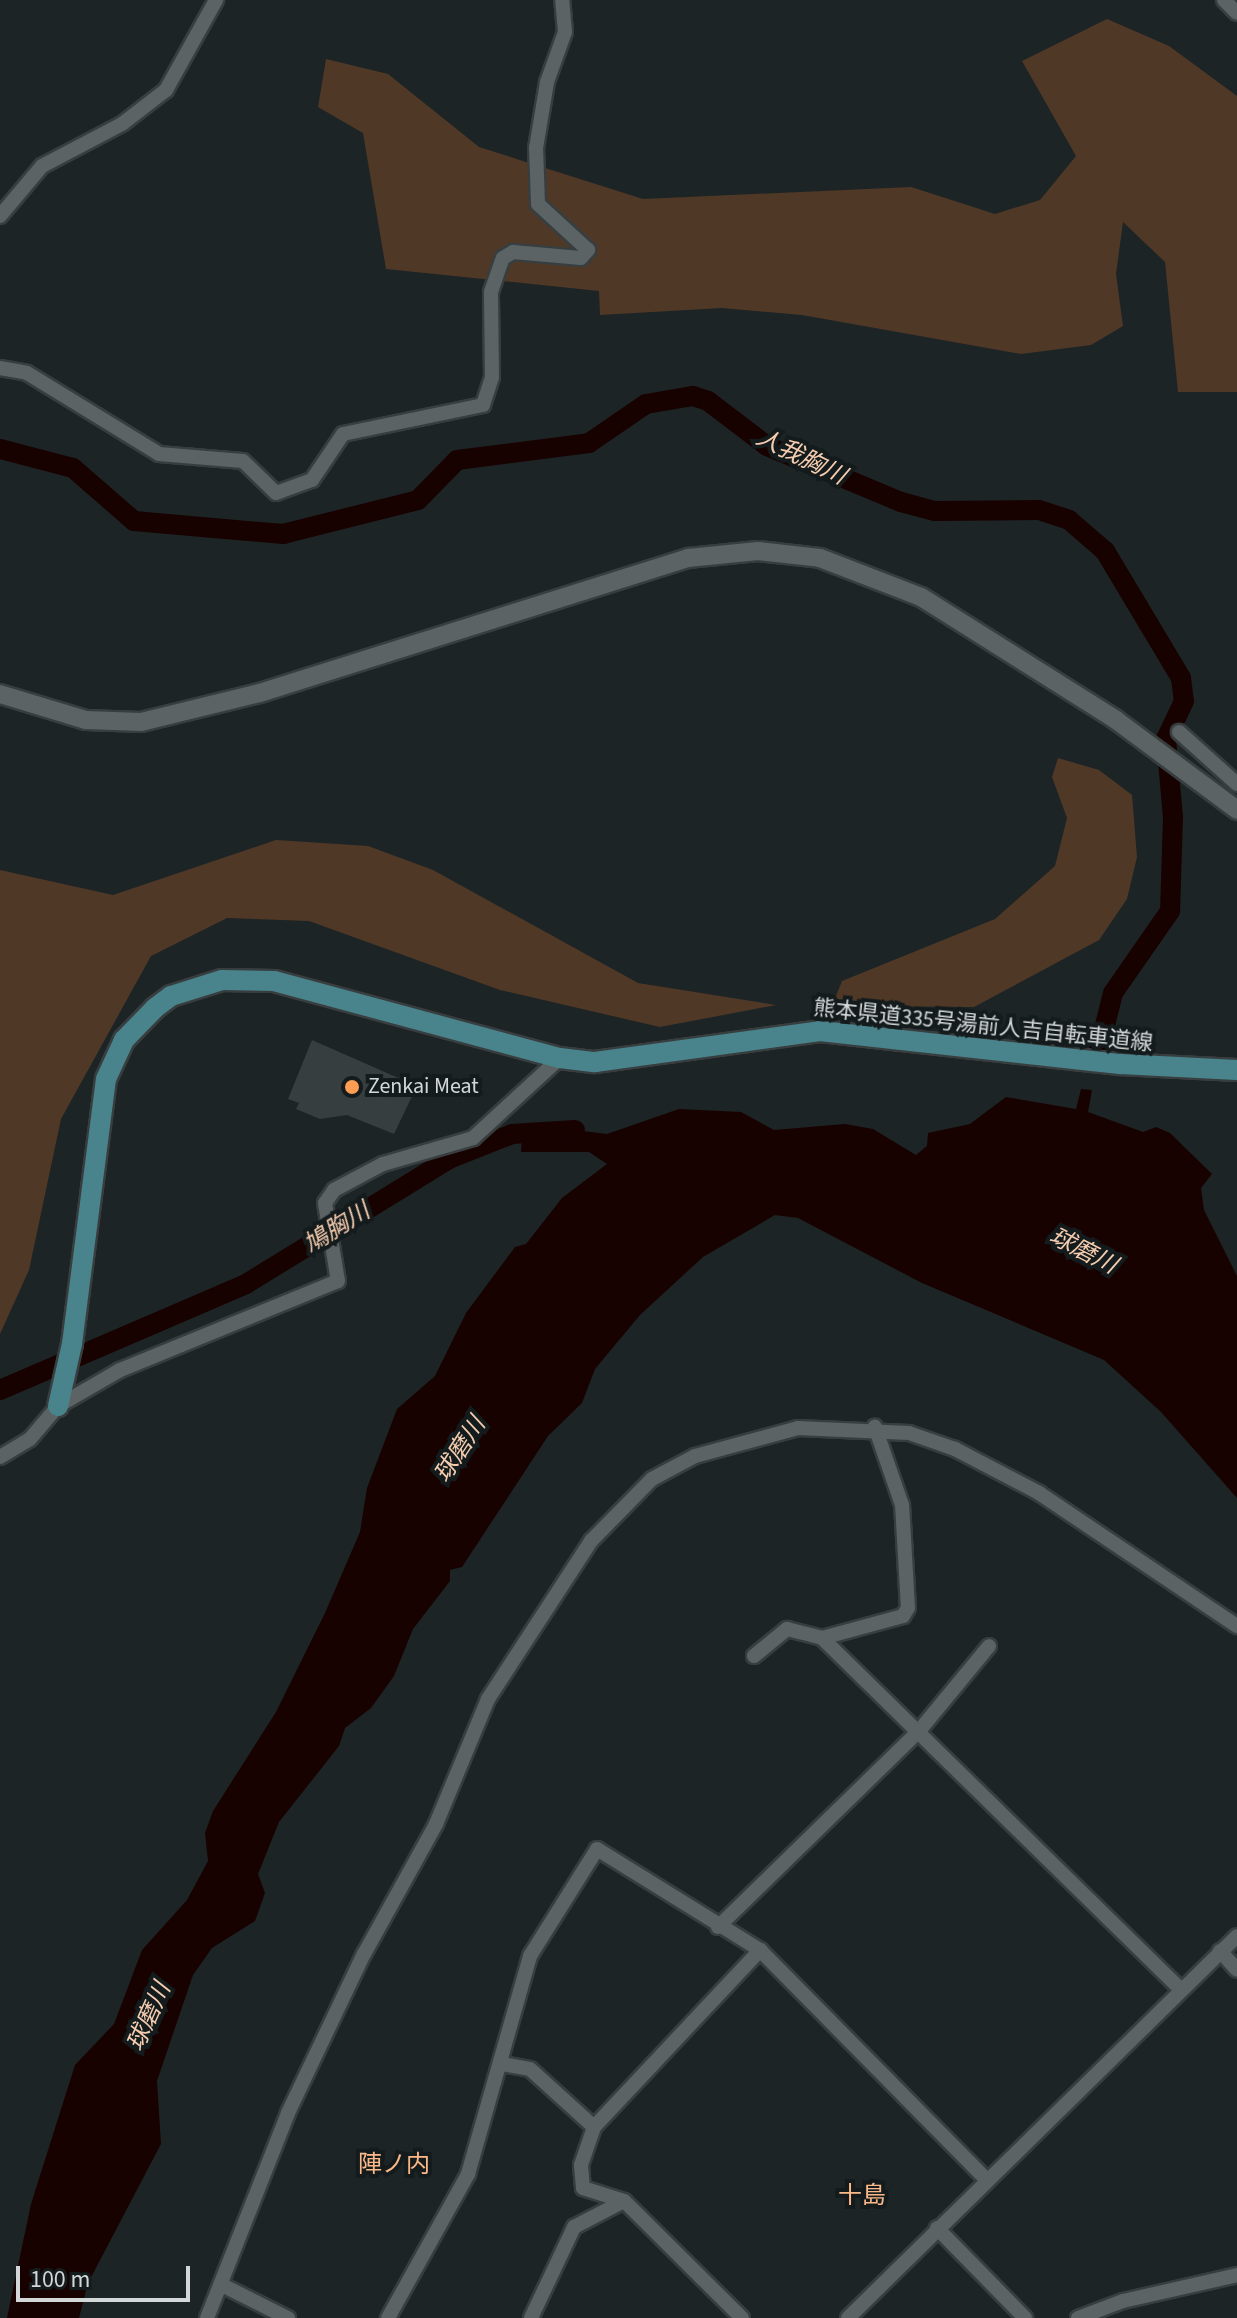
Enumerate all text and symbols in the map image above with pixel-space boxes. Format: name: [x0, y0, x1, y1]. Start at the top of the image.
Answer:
water label: 人我胸川: [752, 423, 850, 491]
street label: 熊本県道335号湯前人吉自転車道線: [812, 995, 1154, 1057]
place label: Zenkai Meat: [368, 1074, 479, 1100]
marker: Zenkai Meat: [343, 1078, 361, 1096]
water label: 鳩胸川: [299, 1197, 375, 1259]
water label: 球磨川: [1044, 1222, 1122, 1280]
water label: 球磨川: [428, 1412, 492, 1488]
water label: 球磨川: [121, 1978, 177, 2056]
district label: 陣ノ内: [358, 2151, 430, 2179]
district label: 十島: [838, 2182, 886, 2210]
scale bar: [20, 2250, 194, 2300]
text: 100 m: [30, 2262, 90, 2297]

